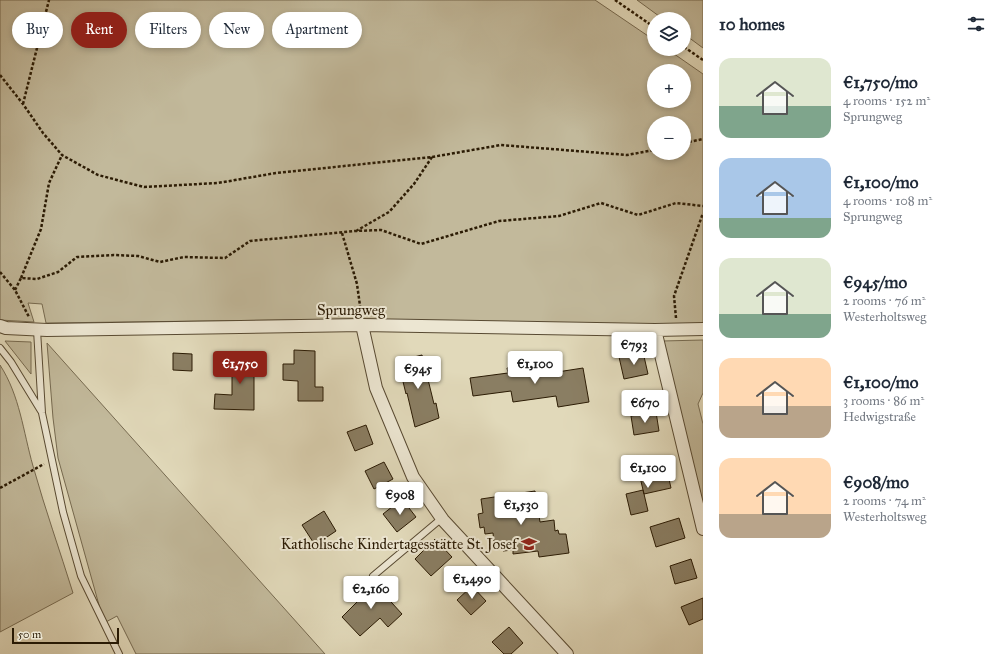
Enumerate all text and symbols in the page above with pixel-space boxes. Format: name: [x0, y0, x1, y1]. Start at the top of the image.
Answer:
chip: Buy: [12, 12, 63, 48]
chip: Rent: [71, 12, 127, 48]
chip: Filters: [135, 12, 201, 48]
chip: New: [209, 12, 264, 48]
chip: Apartment: [272, 12, 362, 48]
map controls: [647, 12, 691, 160]
button: layers: [647, 12, 691, 56]
icon: filters: [965, 13, 987, 35]
text: 10 homes: [719, 14, 785, 35]
button: +: [647, 64, 691, 108]
text: €1,750/mo: [843, 72, 918, 93]
icon: home: [751, 74, 799, 122]
text: 4 rooms · 152 m²: [843, 93, 930, 109]
text: Sprungweg: [843, 109, 902, 125]
button: −: [647, 116, 691, 160]
text: €1,100/mo: [843, 172, 918, 193]
icon: home: [751, 174, 799, 222]
text: 4 rooms · 108 m²: [843, 193, 932, 209]
text: Sprungweg: [843, 209, 902, 225]
text: €945/mo: [843, 272, 907, 293]
icon: home: [751, 274, 799, 322]
text: 2 rooms · 76 m²: [843, 293, 925, 309]
street label: Sprungweg: [317, 301, 386, 319]
text: Westerholtsweg: [843, 309, 926, 325]
pin: €793: [610, 332, 658, 366]
text: €793: [620, 337, 648, 353]
pin: €1,750: [207, 351, 273, 385]
pin: €1,100: [502, 351, 568, 385]
text: €1,750: [222, 356, 258, 372]
pin: €945: [394, 356, 442, 390]
text: €1,100: [517, 356, 553, 372]
text: €945: [404, 361, 432, 377]
text: €1,100/mo: [843, 372, 918, 393]
icon: home: [751, 374, 799, 422]
pin: €670: [621, 390, 669, 424]
text: 3 rooms · 86 m²: [843, 393, 924, 409]
text: €670: [630, 395, 660, 411]
text: Hedwigstraße: [843, 409, 916, 425]
pin: €1,100: [615, 455, 681, 489]
text: €1,100: [630, 460, 666, 476]
text: €908/mo: [843, 472, 909, 493]
icon: home: [751, 474, 799, 522]
pin: €908: [376, 482, 424, 516]
text: €908: [385, 487, 415, 503]
pin: €1,530: [488, 492, 554, 526]
text: 2 rooms · 74 m²: [843, 493, 926, 509]
text: €1,530: [504, 497, 538, 513]
text: Westerholtsweg: [843, 509, 926, 525]
place label: Katholische Kindertagesstätte St. Josef: [281, 535, 520, 554]
school or university icon: Katholische Kindertagesstätte St. Josef: [520, 535, 538, 553]
pin: €1,490: [439, 566, 505, 600]
text: €1,490: [453, 571, 491, 587]
pin: €2,160: [338, 576, 404, 610]
text: €2,160: [352, 581, 390, 597]
scale bar: [12, 626, 119, 645]
text: 50 m: [18, 628, 41, 641]

